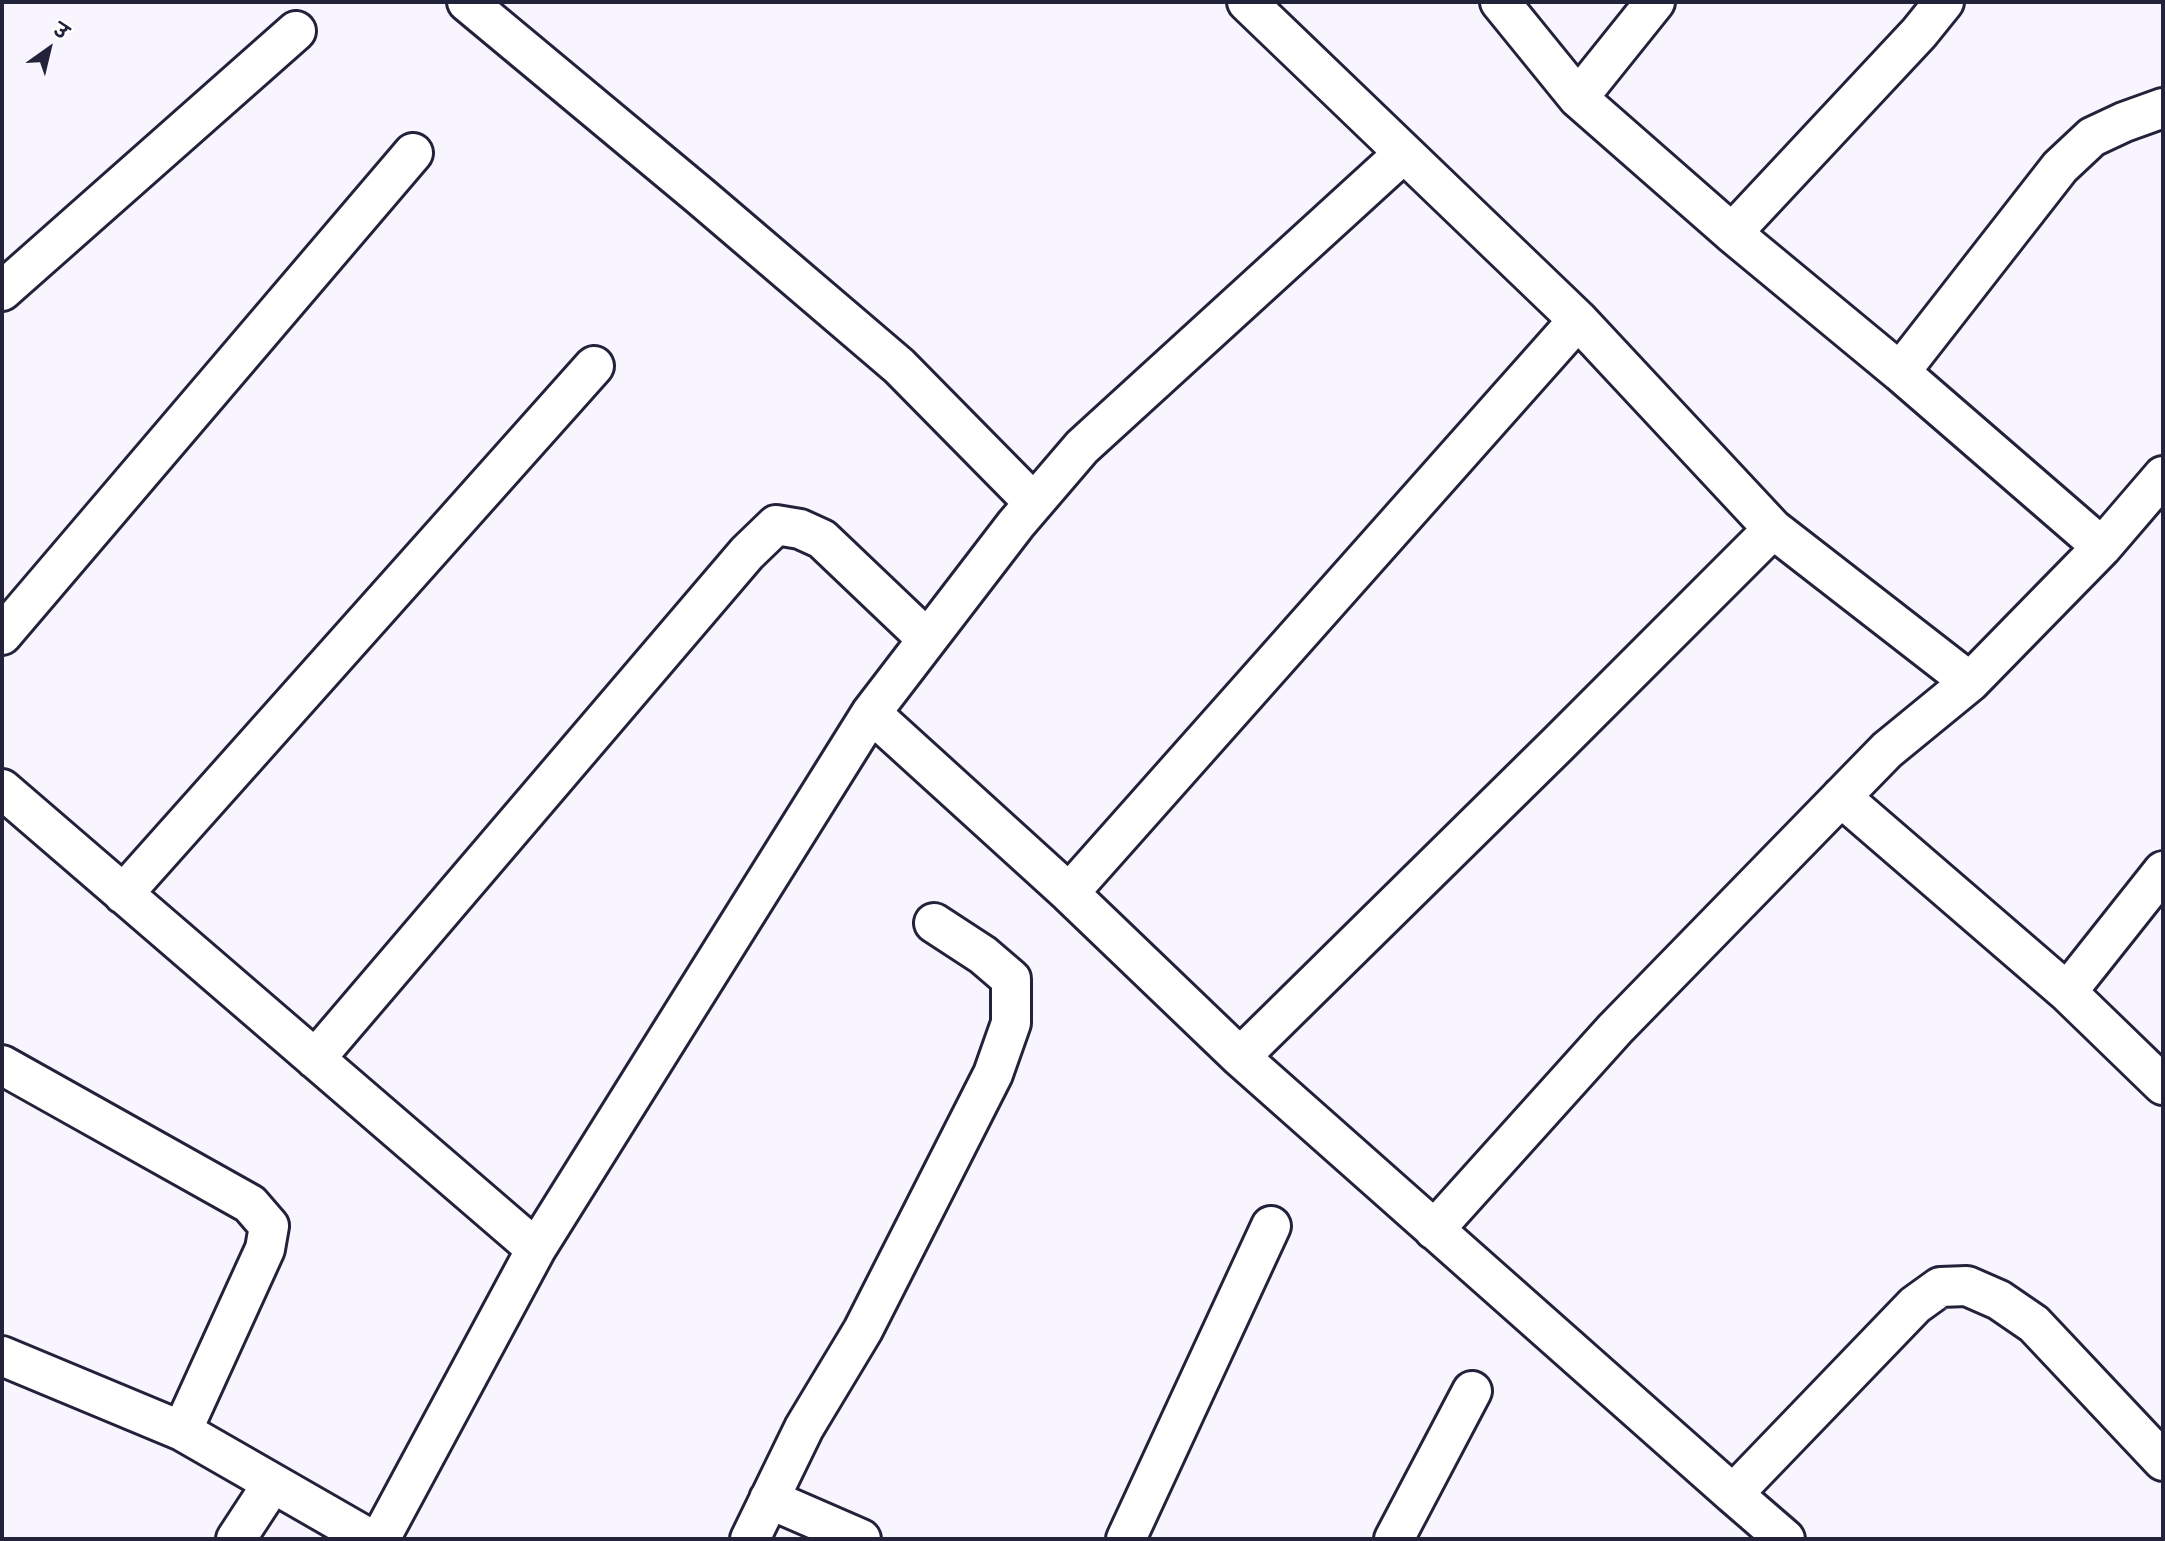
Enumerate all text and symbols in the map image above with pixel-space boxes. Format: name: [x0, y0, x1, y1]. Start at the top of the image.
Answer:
north arrow: [14, 14, 84, 84]
text: उ: [49, 18, 73, 45]

